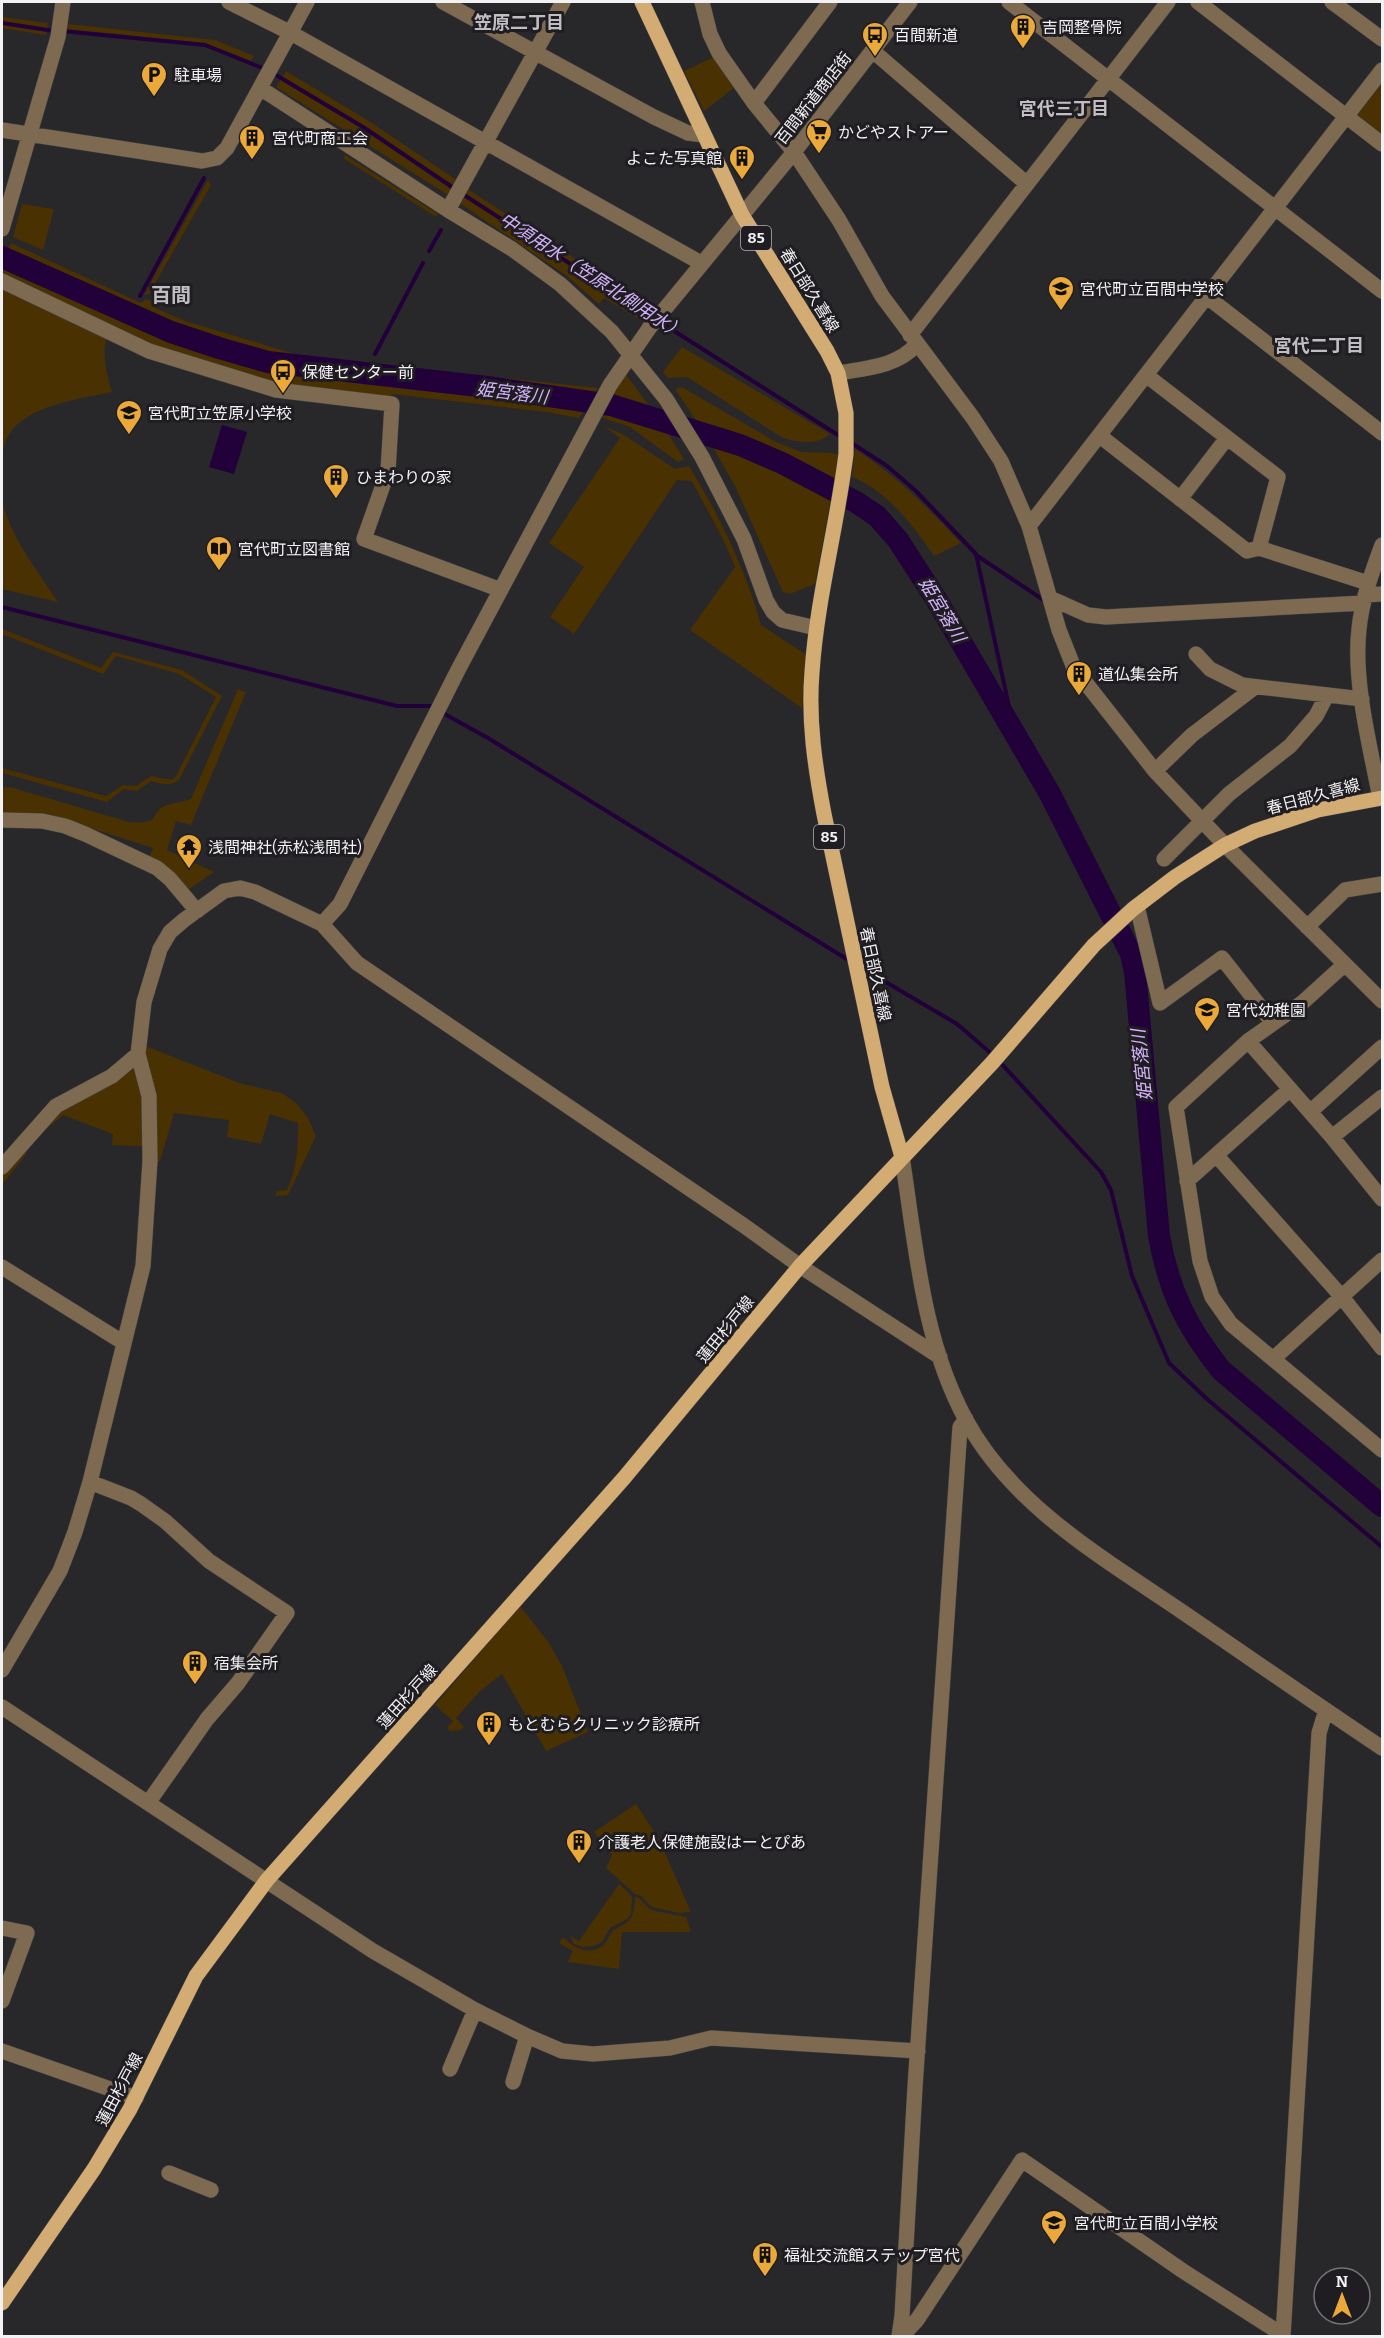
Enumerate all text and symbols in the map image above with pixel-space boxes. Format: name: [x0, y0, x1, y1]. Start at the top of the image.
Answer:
district label: 笠原二丁目: [474, 12, 564, 34]
building icon: 吉岡整骨院: [1008, 12, 1038, 50]
place label: 吉岡整骨院: [1042, 18, 1122, 37]
bus stop icon: 百間新道: [860, 20, 890, 58]
place label: 百間新道: [894, 26, 958, 45]
street label: 百間新道商店街: [771, 48, 855, 148]
parking icon: 駐車場: [139, 60, 169, 98]
place label: 駐車場: [174, 66, 222, 85]
district label: 宮代三丁目: [1019, 98, 1109, 120]
supermarket icon: かどやストアー: [804, 117, 834, 155]
building icon: 宮代町商工会: [237, 123, 267, 161]
place label: かどやストアー: [838, 123, 949, 142]
place label: 宮代町商工会: [272, 129, 368, 148]
building icon: よこた写真館: [727, 143, 757, 181]
place label: よこた写真館: [626, 149, 722, 168]
water label: 中須用水（笠原北側用水）: [495, 208, 689, 344]
road number: 85: [741, 226, 771, 250]
street label: 春日部久喜線: [776, 245, 843, 336]
school or university icon: 宮代町立百間中学校: [1046, 274, 1076, 312]
place label: 宮代町立百間中学校: [1080, 280, 1224, 299]
district label: 百間: [151, 283, 191, 307]
district label: 宮代二丁目: [1274, 335, 1364, 357]
bus stop icon: 保健センター前: [268, 357, 298, 395]
place label: 保健センター前: [302, 363, 414, 382]
water label: 姫宮落川: [475, 378, 551, 409]
school or university icon: 宮代町立笠原小学校: [114, 398, 144, 436]
place label: 宮代町立笠原小学校: [148, 404, 292, 423]
building icon: ひまわりの家: [321, 462, 351, 500]
place label: ひまわりの家: [356, 468, 452, 487]
library icon: 宮代町立図書館: [204, 534, 234, 572]
place label: 宮代町立図書館: [238, 540, 350, 559]
water label: 姫宮落川: [914, 573, 971, 648]
building icon: 道仏集会所: [1064, 659, 1094, 697]
place label: 道仏集会所: [1098, 665, 1178, 684]
street label: 春日部久喜線: [1264, 775, 1362, 818]
road number: 85: [814, 825, 844, 849]
temple icon: 浅間神社(赤松浅間社): [174, 832, 204, 870]
place label: 浅間神社(赤松浅間社): [208, 838, 362, 857]
street label: 春日部久喜線: [856, 925, 895, 1023]
school or university icon: 宮代幼稚園: [1192, 995, 1222, 1033]
place label: 宮代幼稚園: [1226, 1001, 1306, 1020]
water label: 姫宮落川: [1127, 1026, 1157, 1102]
street label: 蓮田杉戸線: [693, 1292, 758, 1366]
building icon: 宿集会所: [180, 1648, 210, 1686]
place label: 宿集会所: [214, 1654, 278, 1673]
street label: 蓮田杉戸線: [374, 1660, 441, 1732]
building icon: もとむらクリニック診療所: [474, 1709, 504, 1747]
place label: もとむらクリニック診療所: [508, 1715, 700, 1734]
building icon: 介護老人保健施設はーとぴあ: [564, 1827, 594, 1865]
place label: 介護老人保健施設はーとぴあ: [598, 1833, 806, 1852]
street label: 蓮田杉戸線: [92, 2049, 147, 2129]
school or university icon: 宮代町立百間小学校: [1039, 2208, 1069, 2246]
place label: 宮代町立百間小学校: [1074, 2214, 1218, 2233]
building icon: 福祉交流館ステップ宮代: [750, 2240, 780, 2278]
place label: 福祉交流館ステップ宮代: [784, 2246, 960, 2265]
north arrow: [1312, 2266, 1372, 2326]
text: N: [1336, 2272, 1348, 2291]

